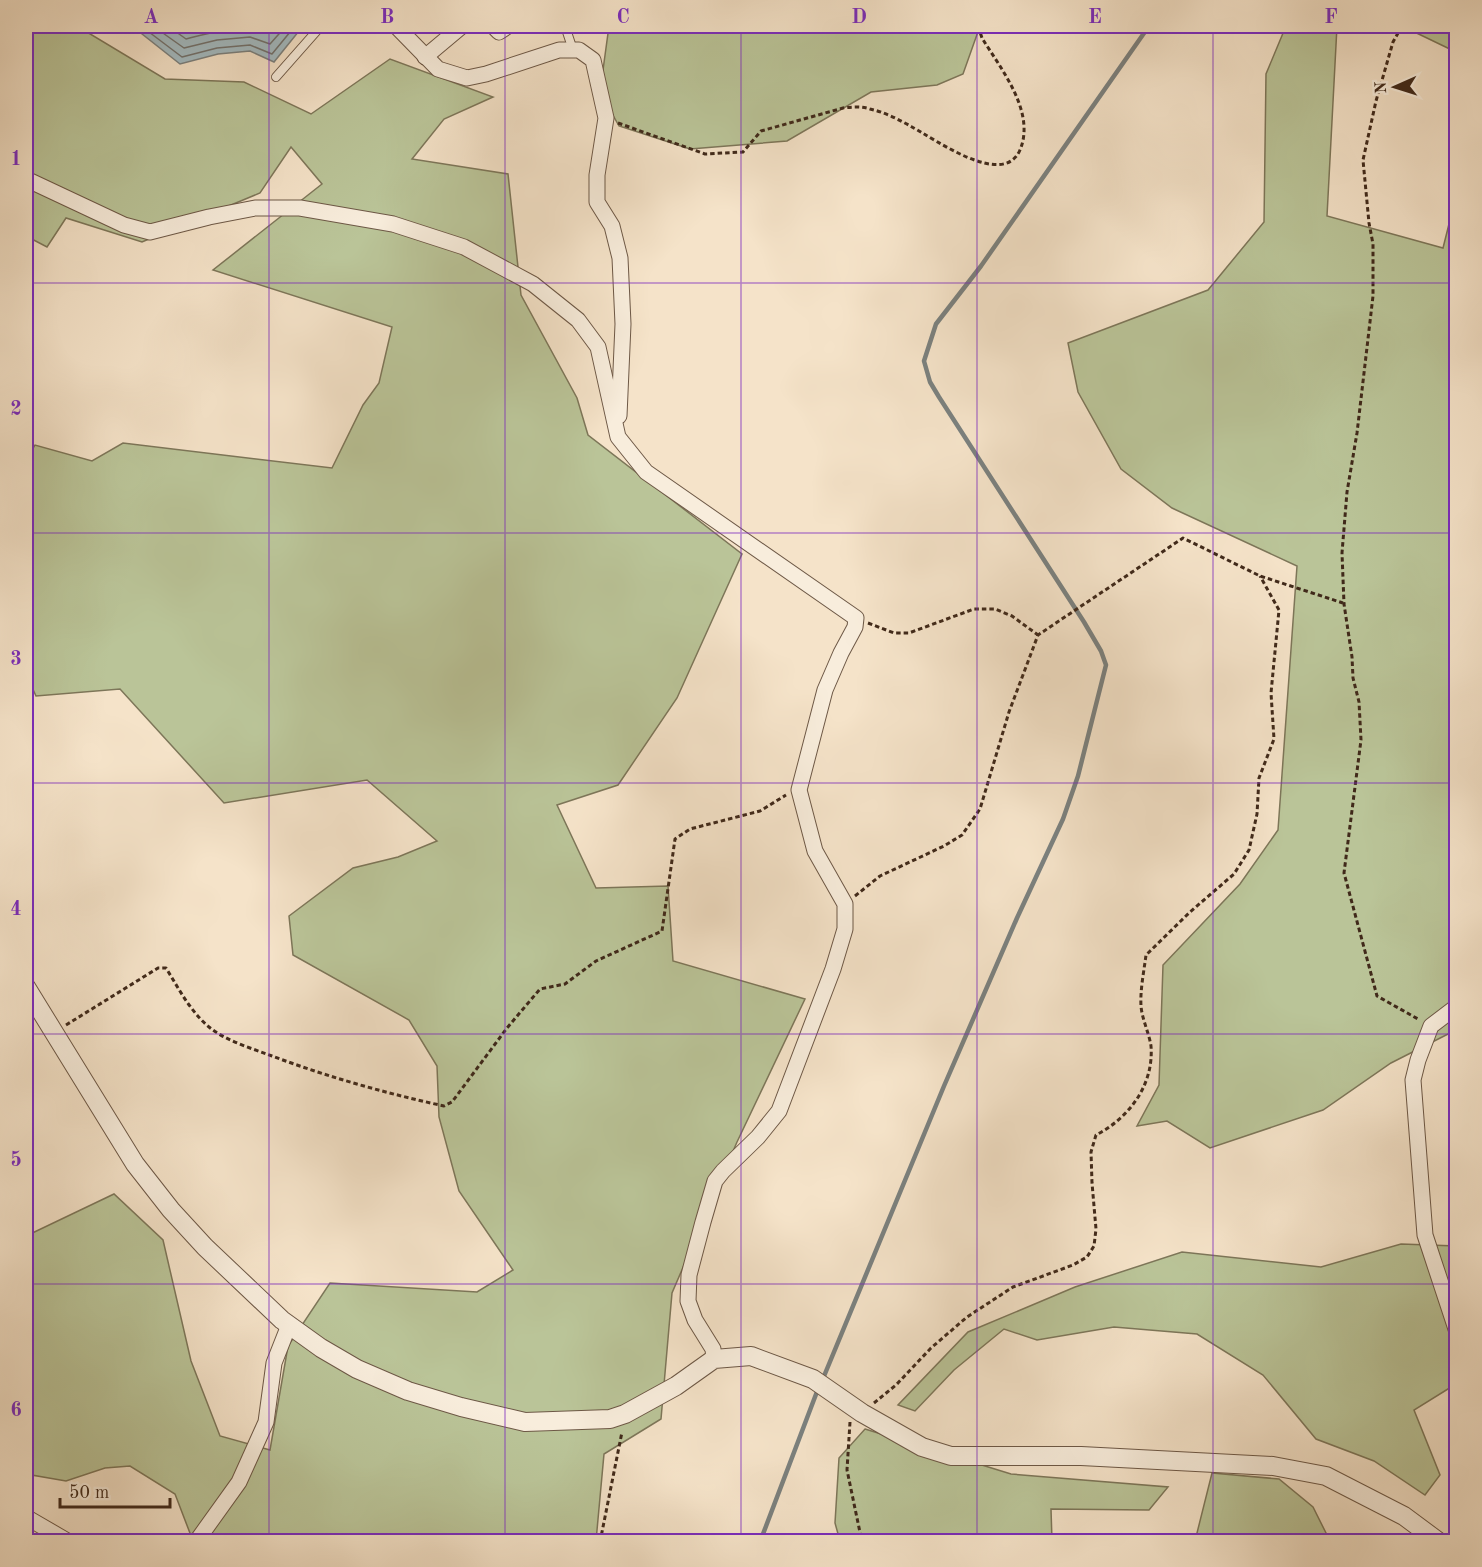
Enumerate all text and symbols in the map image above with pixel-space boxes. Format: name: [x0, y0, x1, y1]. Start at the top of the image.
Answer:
text: A: [143, 8, 159, 28]
text: B: [380, 8, 394, 28]
text: C: [616, 8, 630, 28]
text: D: [851, 8, 867, 28]
text: E: [1088, 8, 1102, 28]
text: F: [1324, 8, 1338, 28]
north arrow: [1365, 57, 1425, 117]
text: N: [1374, 80, 1390, 94]
text: 1: [10, 150, 22, 170]
text: 2: [10, 400, 22, 420]
text: 3: [10, 650, 22, 670]
text: 4: [10, 900, 22, 920]
text: 5: [10, 1150, 22, 1171]
text: 6: [10, 1401, 22, 1421]
scale bar: [60, 1471, 170, 1509]
text: 50 m: [69, 1484, 109, 1502]

